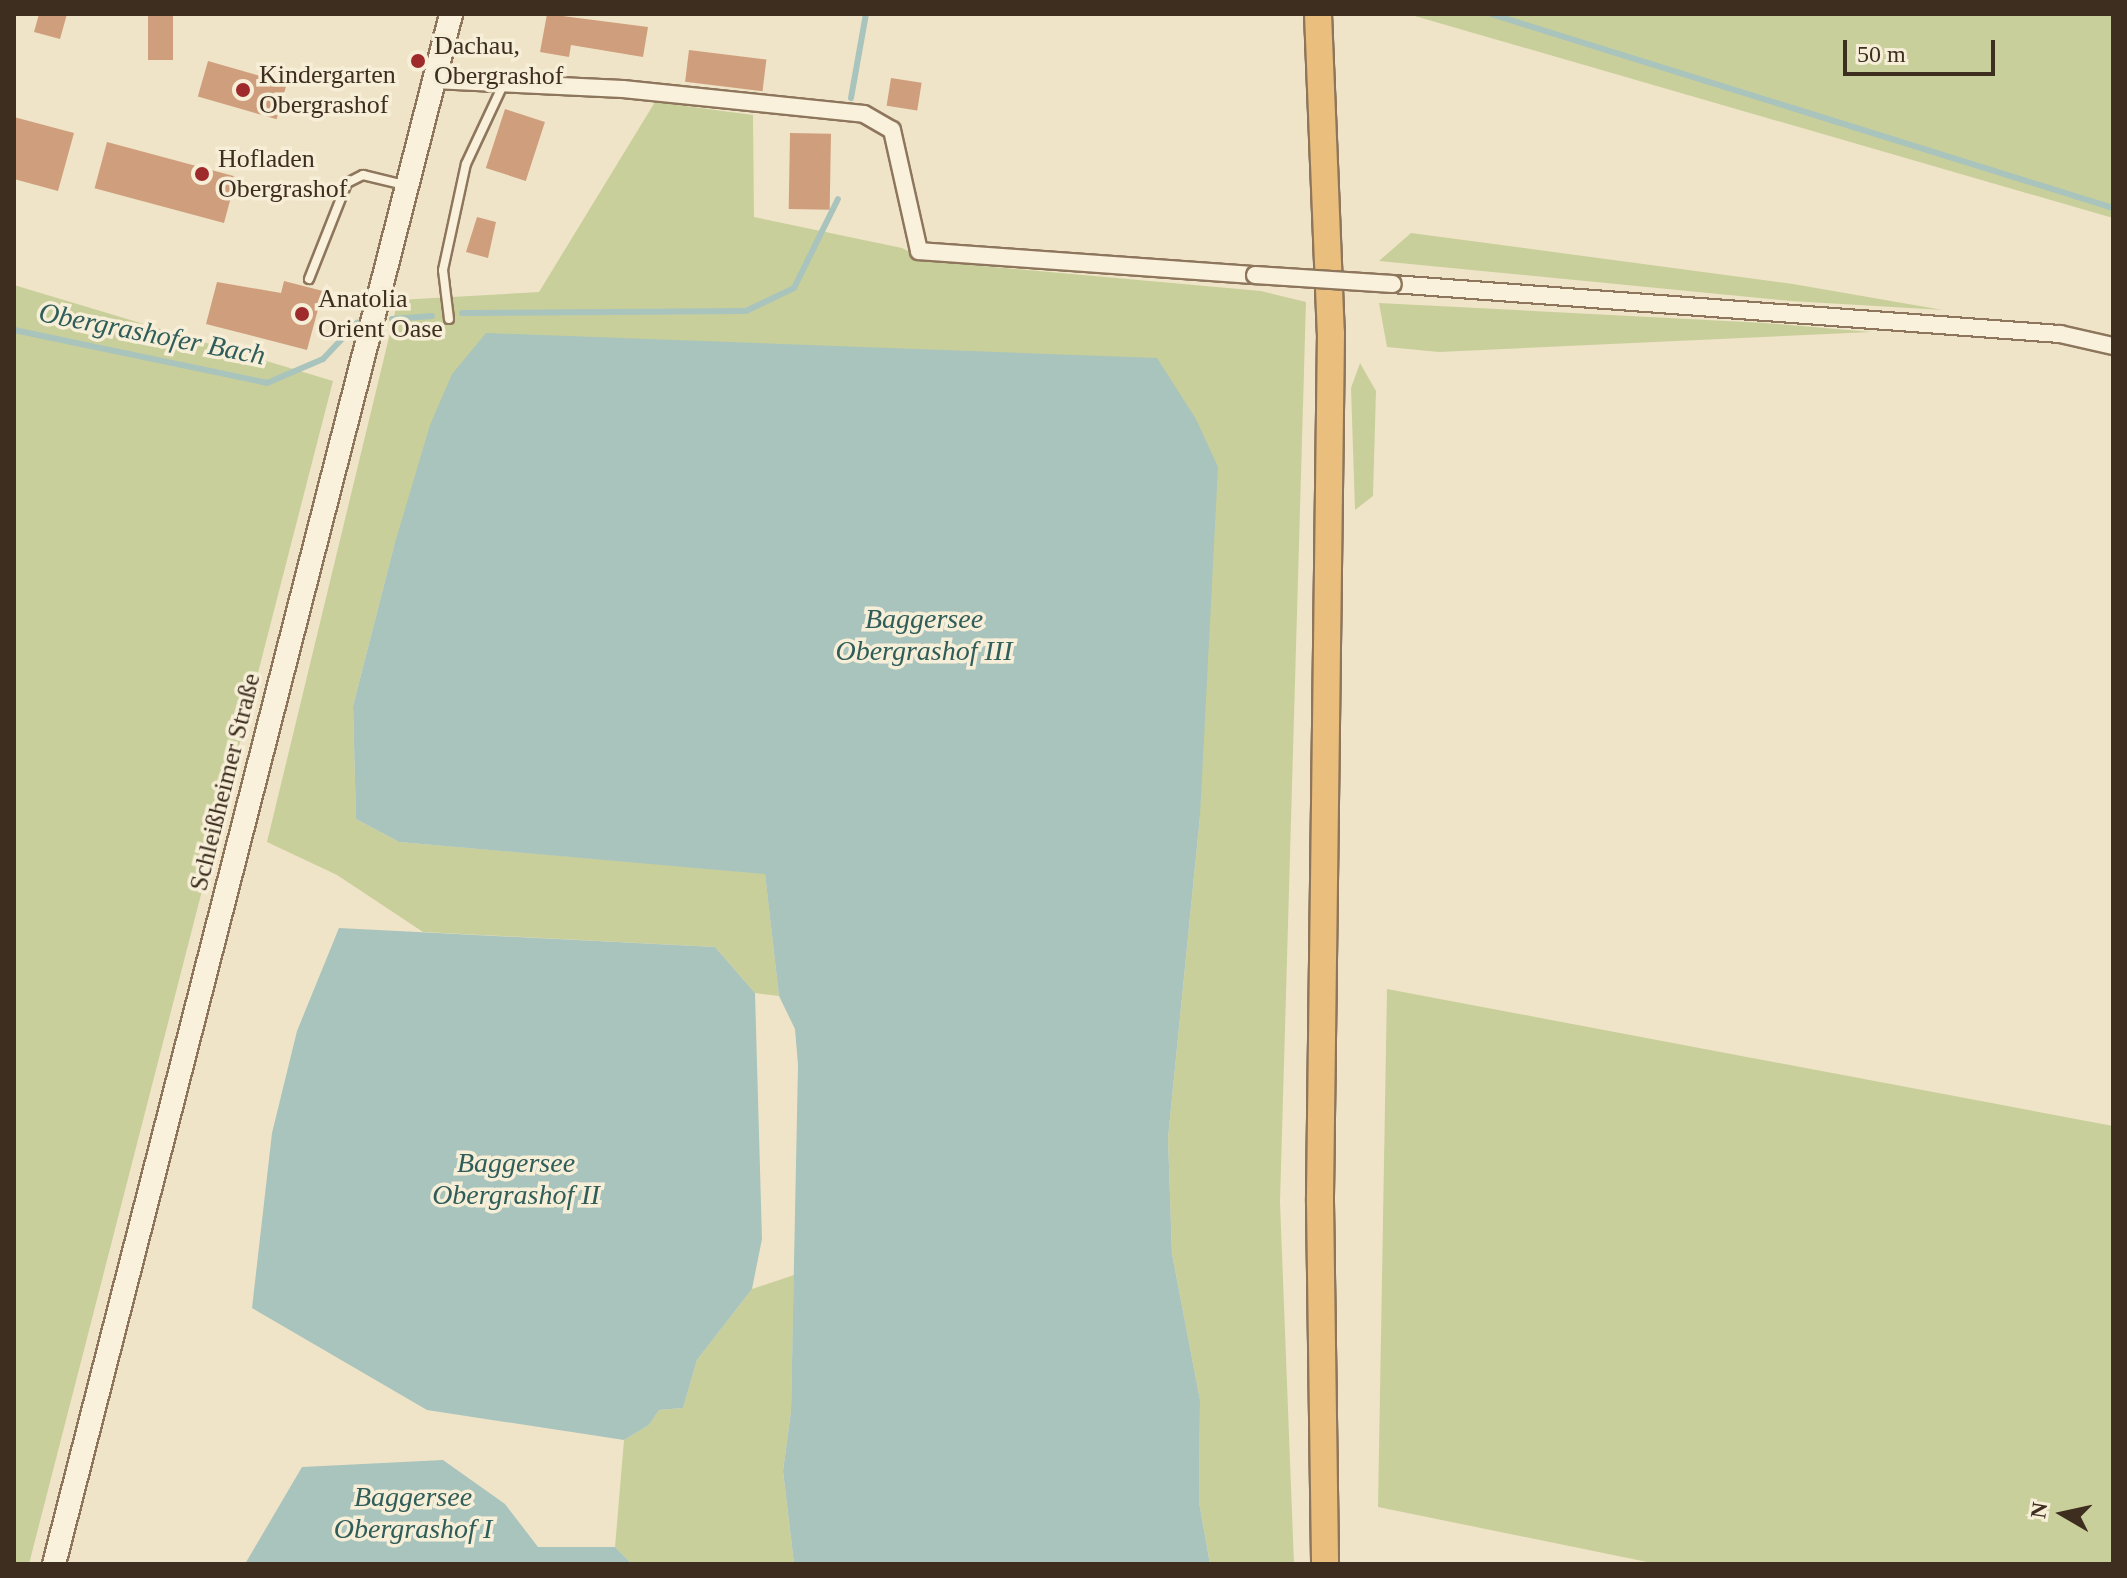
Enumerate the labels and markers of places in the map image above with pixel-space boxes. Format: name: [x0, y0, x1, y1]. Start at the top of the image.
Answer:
place label: Dachau, Obergrashof: [434, 30, 563, 92]
marker: Dachau, Obergrashof: [409, 52, 427, 70]
place label: Kindergarten Obergrashof: [259, 59, 396, 120]
marker: Kindergarten Obergrashof: [234, 81, 252, 99]
place label: Hofladen Obergrashof: [218, 143, 347, 204]
marker: Hofladen Obergrashof: [193, 165, 211, 183]
place label: Anatolia Orient Oase: [318, 283, 443, 344]
marker: Anatolia Orient Oase: [293, 305, 311, 323]

